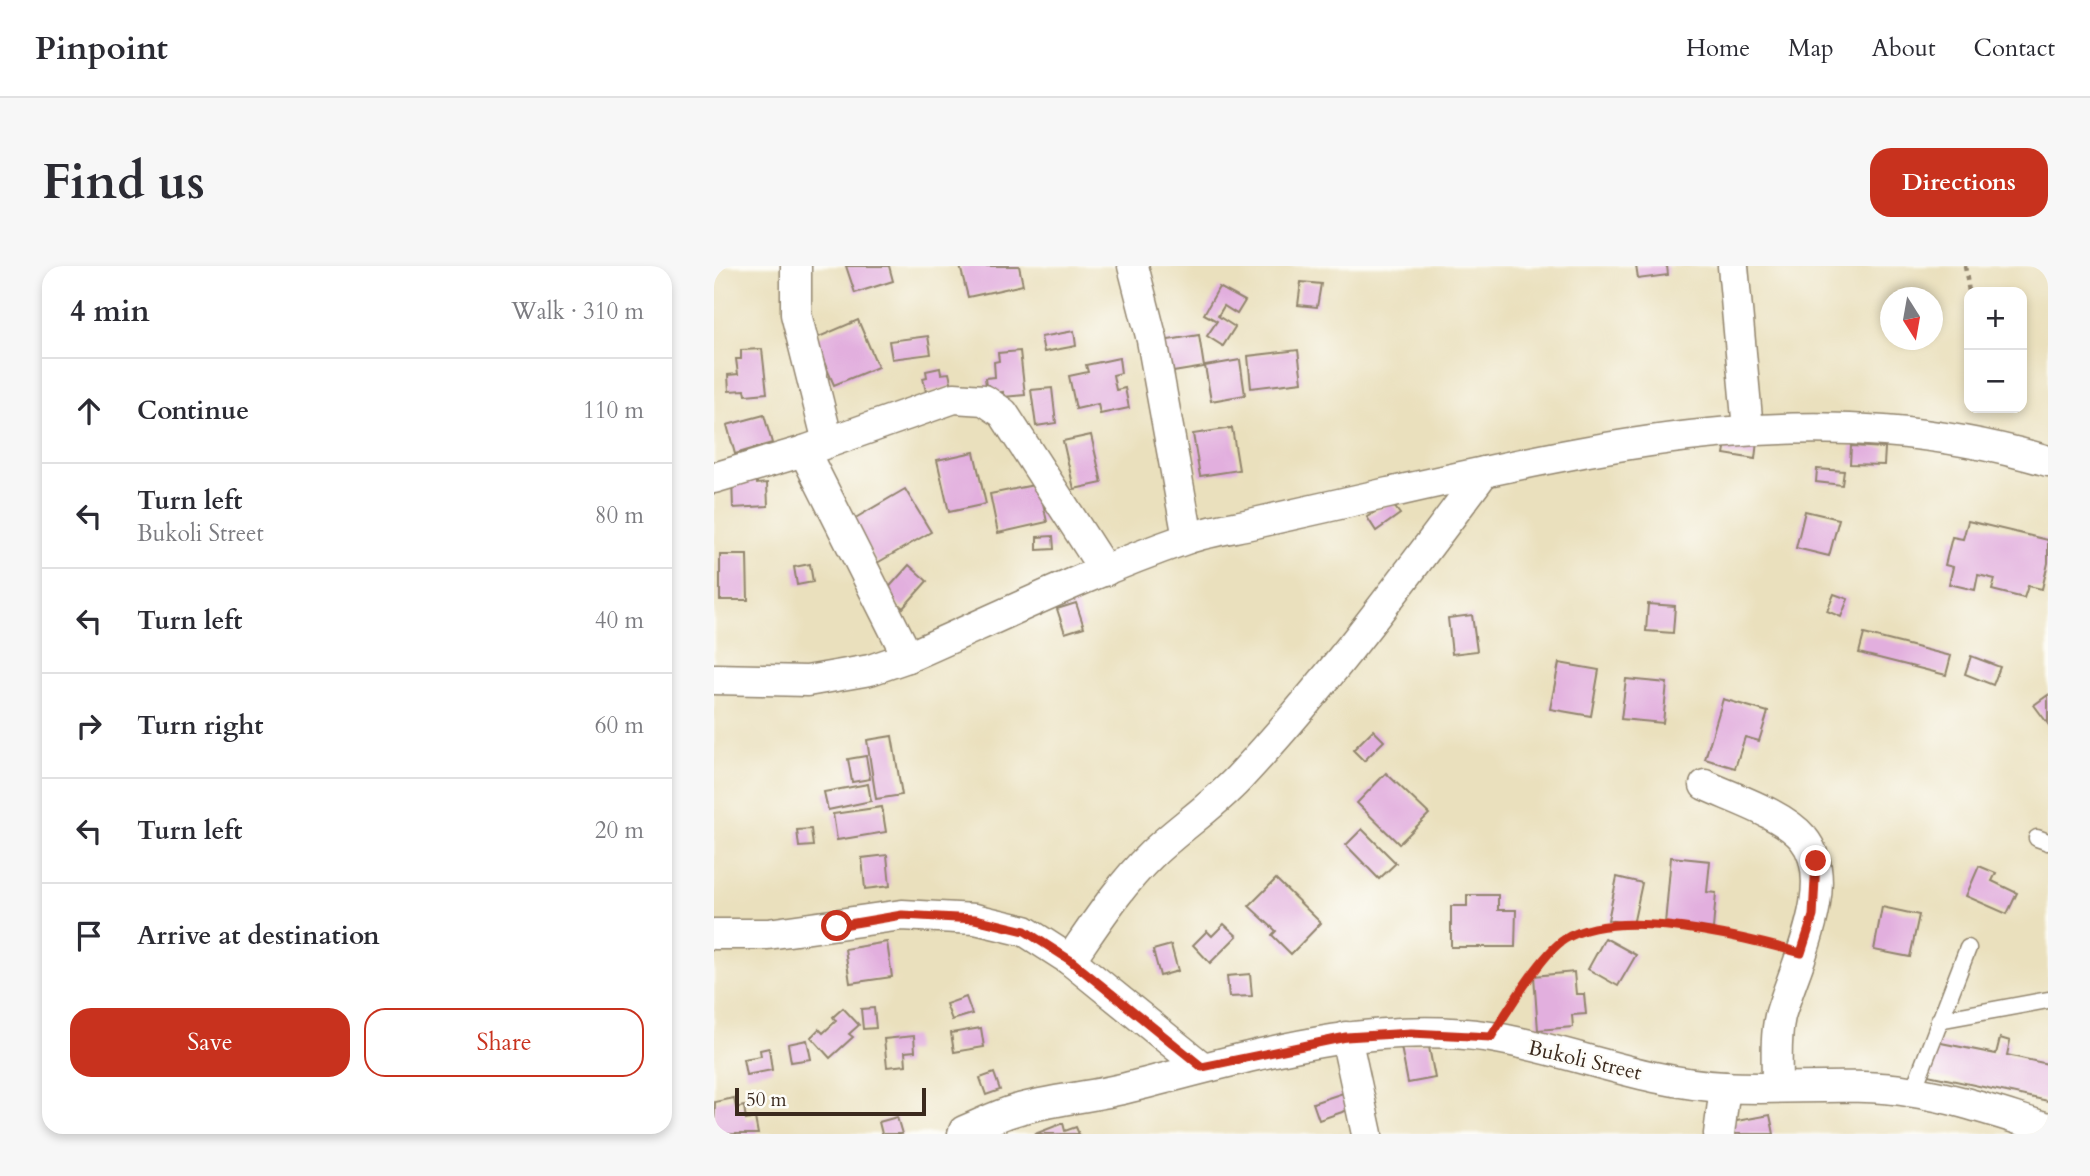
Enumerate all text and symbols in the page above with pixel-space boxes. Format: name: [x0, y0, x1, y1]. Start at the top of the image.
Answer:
text: Pinpoint: [35, 26, 168, 71]
text: Home: [1686, 32, 1750, 65]
text: Map: [1788, 32, 1834, 65]
text: About: [1872, 32, 1936, 65]
text: Contact: [1974, 32, 2055, 65]
button: Directions: [1870, 148, 2048, 217]
text: Find us: [42, 149, 205, 216]
north arrow: [1880, 287, 1943, 350]
map controls: [1964, 287, 2027, 413]
button: +: [1964, 287, 2027, 350]
text: 4 min: [70, 291, 150, 332]
text: Walk · 310 m: [511, 296, 644, 327]
button: −: [1964, 350, 2027, 413]
icon: ahead: [70, 392, 108, 430]
text: Continue: [137, 393, 249, 428]
text: 110 m: [583, 395, 644, 426]
text: Turn left: [137, 483, 242, 518]
icon: left: [70, 497, 108, 535]
text: 80 m: [595, 500, 644, 531]
text: Bukoli Street: [137, 518, 264, 549]
icon: left: [70, 602, 108, 640]
text: Turn left: [137, 603, 242, 638]
text: 40 m: [595, 605, 644, 636]
icon: right: [70, 707, 108, 745]
text: Turn right: [137, 708, 264, 743]
text: 60 m: [595, 710, 644, 741]
icon: left: [70, 812, 108, 850]
text: Turn left: [137, 813, 242, 848]
text: 20 m: [595, 815, 644, 846]
route end: [1800, 845, 1831, 876]
route start: [821, 910, 852, 941]
icon: arrive: [70, 917, 108, 955]
text: Arrive at destination: [137, 918, 380, 953]
button: Save: [70, 1008, 350, 1077]
button: Share: [364, 1008, 644, 1077]
street label: Bukoli Street: [1525, 1033, 1645, 1088]
scale bar: [735, 1085, 926, 1117]
text: 50 m: [746, 1087, 787, 1113]

